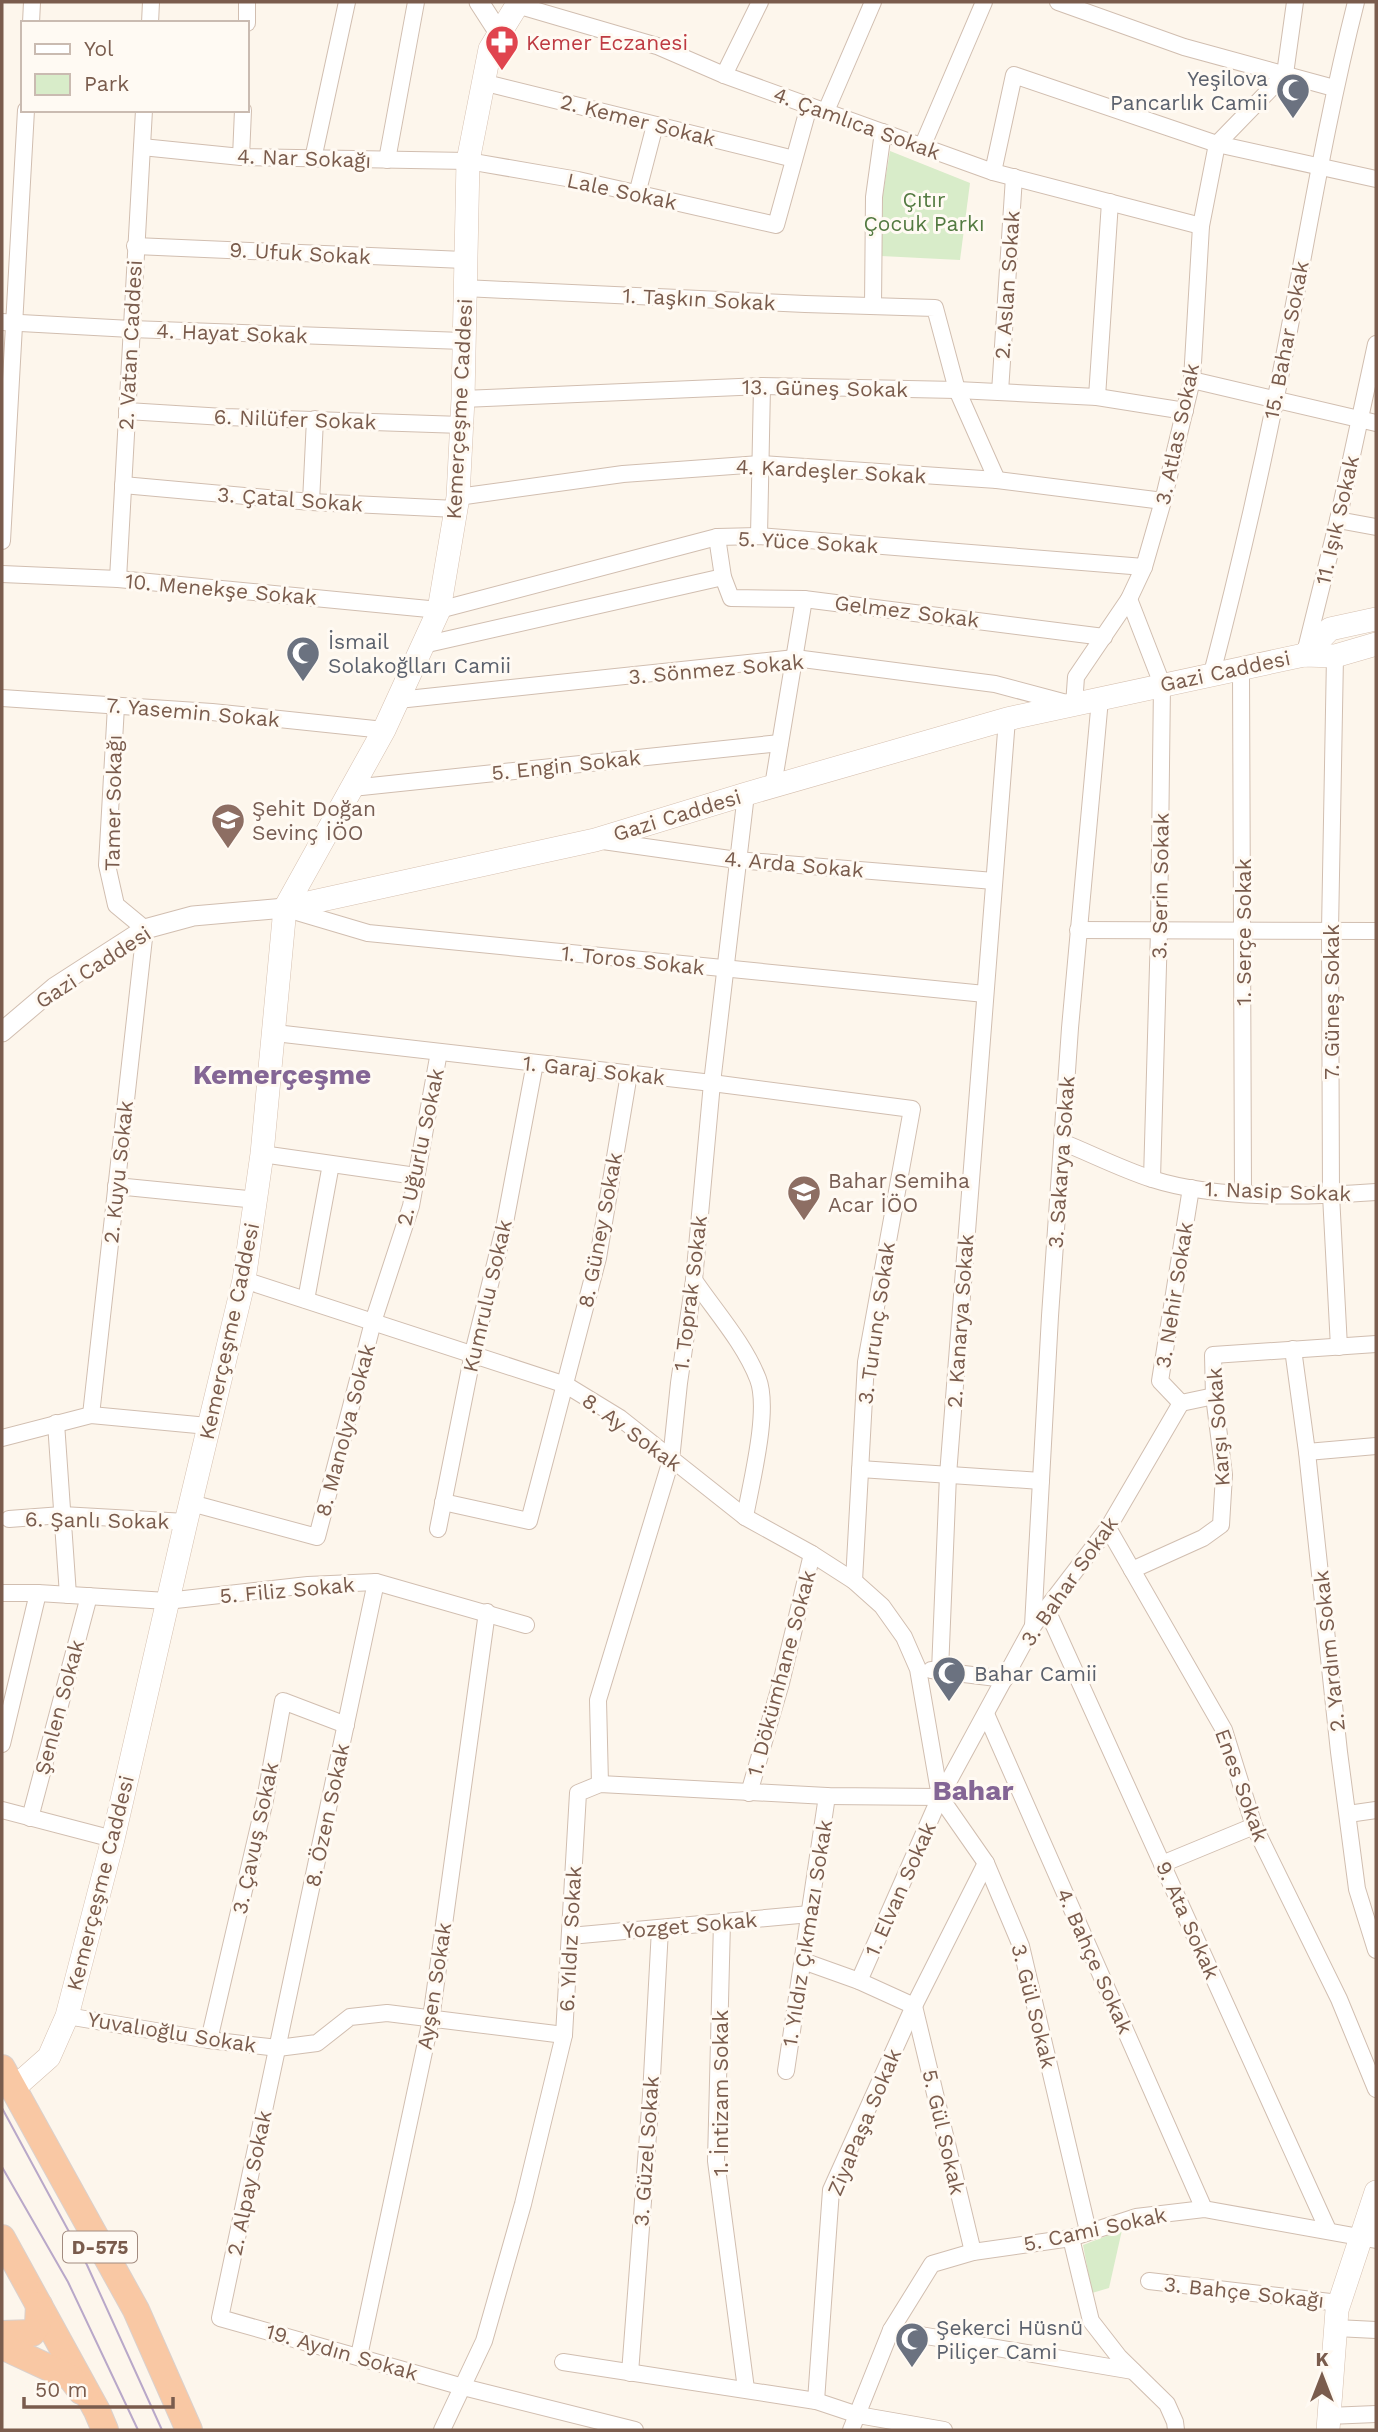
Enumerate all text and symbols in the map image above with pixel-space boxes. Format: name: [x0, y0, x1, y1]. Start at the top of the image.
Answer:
legend: [21, 21, 248, 112]
pharmacy icon: Kemer Eczanesi: [483, 23, 521, 72]
place label: Kemer Eczanesi: [526, 30, 688, 55]
text: Yol: [84, 36, 114, 61]
place label: Yeşilova Pancarlık Camii: [1110, 66, 1268, 115]
text: Park: [84, 71, 129, 96]
mosque icon: Yeşilova Pancarlık Camii: [1274, 71, 1312, 120]
street label: 4. Çamlıca Sokak: [770, 81, 944, 165]
street label: 2. Kemer Sokak: [558, 89, 718, 151]
street label: 4. Nar Sokağı: [237, 143, 371, 173]
street label: Lale Sokak: [565, 167, 679, 215]
park label: Çıtır Çocuk Parkı: [863, 187, 985, 236]
street label: 2. Aslan Sokak: [989, 210, 1025, 360]
street label: 9. Ufuk Sokak: [229, 237, 371, 269]
street label: 2. Vatan Caddesi: [113, 259, 147, 431]
street label: 15. Bahar Sokak: [1258, 259, 1314, 421]
street label: 1. Taşkın Sokak: [622, 283, 776, 315]
street label: Kemerçeşme Caddesi: [441, 298, 477, 520]
street label: 4. Hayat Sokak: [156, 318, 308, 348]
street label: 3. Atlas Sokak: [1150, 361, 1204, 507]
street label: 13. Güneş Sokak: [742, 374, 908, 402]
street label: 6. Nilüfer Sokak: [213, 404, 377, 434]
street label: 11. Işık Sokak: [1310, 453, 1364, 587]
street label: 4. Kardeşler Sokak: [735, 454, 927, 488]
street label: 3. Çatal Sokak: [216, 481, 364, 517]
street label: 5. Yüce Sokak: [737, 526, 879, 558]
street label: 10. Menekşe Sokak: [124, 568, 318, 610]
street label: Gelmez Sokak: [833, 590, 981, 632]
place label: İsmail Solakoğlları Camii: [328, 629, 511, 678]
mosque icon: İsmail Solakoğlları Camii: [284, 634, 322, 683]
street label: Gazi Caddesi: [1158, 645, 1292, 697]
street label: 3. Sönmez Sokak: [627, 649, 805, 689]
street label: 7. Yasemin Sokak: [105, 692, 281, 732]
street label: Tamer Sokağı: [99, 735, 127, 871]
street label: 5. Engin Sokak: [490, 745, 642, 785]
street label: Gazi Caddesi: [610, 784, 744, 846]
place label: Şehit Doğan Sevinç İÖO: [252, 796, 376, 845]
school or university icon: Şehit Doğan Sevinç İÖO: [209, 801, 247, 850]
street label: 3. Serin Sokak: [1146, 812, 1174, 959]
street label: 4. Arda Sokak: [723, 845, 865, 883]
street label: 1. Serçe Sokak: [1231, 858, 1256, 1006]
street label: Gazi Caddesi: [31, 920, 155, 1014]
street label: 7. Güneş Sokak: [1319, 924, 1344, 1080]
street label: 1. Toros Sokak: [560, 940, 706, 980]
street label: 1. Garaj Sokak: [522, 1050, 666, 1090]
district label: Kemerçeşme: [193, 1058, 371, 1091]
street label: 2. Uğurlu Sokak: [391, 1066, 449, 1228]
street label: 3. Sakarya Sokak: [1042, 1075, 1080, 1249]
street label: 2. Kuyu Sokak: [98, 1099, 138, 1245]
street label: 8. Güney Sokak: [573, 1150, 627, 1310]
place label: Bahar Semiha Acar İÖO: [828, 1168, 970, 1217]
school or university icon: Bahar Semiha Acar İÖO: [785, 1173, 823, 1222]
street label: 1. Nasip Sokak: [1204, 1176, 1352, 1206]
street label: 1. Toprak Sokak: [668, 1214, 712, 1372]
street label: Kumrulu Sokak: [457, 1217, 517, 1375]
street label: Kemerçeşme Caddesi: [194, 1220, 264, 1442]
street label: 3. Nehir Sokak: [1150, 1220, 1198, 1370]
street label: 2. Kanarya Sokak: [941, 1233, 979, 1409]
street label: 3. Turunç Sokak: [852, 1240, 900, 1406]
street label: 8. Manolya Sokak: [310, 1341, 380, 1519]
street label: Karşı Sokak: [1201, 1367, 1235, 1487]
street label: 8. Ay Sokak: [577, 1388, 687, 1476]
street label: 6. Şanlı Sokak: [25, 1506, 169, 1534]
street label: 3. Bahar Sokak: [1015, 1511, 1123, 1651]
street label: 1. Dökümhane Sokak: [741, 1567, 821, 1779]
street label: 2. Yardım Sokak: [1308, 1569, 1350, 1733]
street label: 5. Filiz Sokak: [219, 1572, 356, 1608]
street label: Şenlen Sokak: [29, 1637, 89, 1777]
mosque icon: Bahar Camii: [930, 1654, 968, 1703]
place label: Bahar Camii: [974, 1661, 1097, 1686]
street label: Enes Sokak: [1210, 1725, 1274, 1845]
street label: 8. Özen Sokak: [300, 1741, 354, 1889]
street label: 3. Çavuş Sokak: [227, 1760, 283, 1916]
street label: Kemerçeşme Caddesi: [61, 1773, 139, 1993]
district label: Bahar: [933, 1774, 1013, 1807]
street label: 1. Yıldız Çıkmazı Sokak: [777, 1818, 837, 2048]
street label: 1. Elvan Sokak: [859, 1818, 941, 1960]
street label: 9. Ata Sokak: [1151, 1857, 1225, 1983]
street label: 6. Yıldız Sokak: [554, 1865, 586, 2013]
street label: 4. Bahçe Sokak: [1052, 1884, 1138, 2038]
street label: Yozget Sokak: [622, 1907, 758, 1943]
street label: Ayşen Sokak: [412, 1921, 456, 2051]
street label: 3. Gül Sokak: [1006, 1941, 1062, 2071]
street label: Yuvalıoğlu Sokak: [86, 2006, 258, 2058]
street label: 1. İntizam Sokak: [708, 2010, 733, 2176]
street label: ZiyaPaşa Sokak: [822, 2045, 906, 2199]
street label: 5. Gül Sokak: [917, 2067, 971, 2197]
street label: 3. Güzel Sokak: [628, 2075, 664, 2227]
street label: 2. Alpay Sokak: [221, 2108, 277, 2258]
street label: 5. Cami Sokak: [1021, 2202, 1169, 2256]
road number: D-575: [63, 2232, 137, 2262]
street label: 3. Bahçe Sokağı: [1163, 2271, 1325, 2313]
place label: Şekerci Hüsnü Piliçer Cami: [936, 2315, 1083, 2364]
street label: 19. Aydın Sokak: [263, 2318, 421, 2386]
mosque icon: Şekerci Hüsnü Piliçer Cami: [893, 2320, 931, 2369]
north arrow: [1287, 2341, 1357, 2411]
text: K: [1315, 2348, 1329, 2371]
scale bar: [24, 2366, 173, 2410]
text: 50 m: [35, 2377, 87, 2402]

